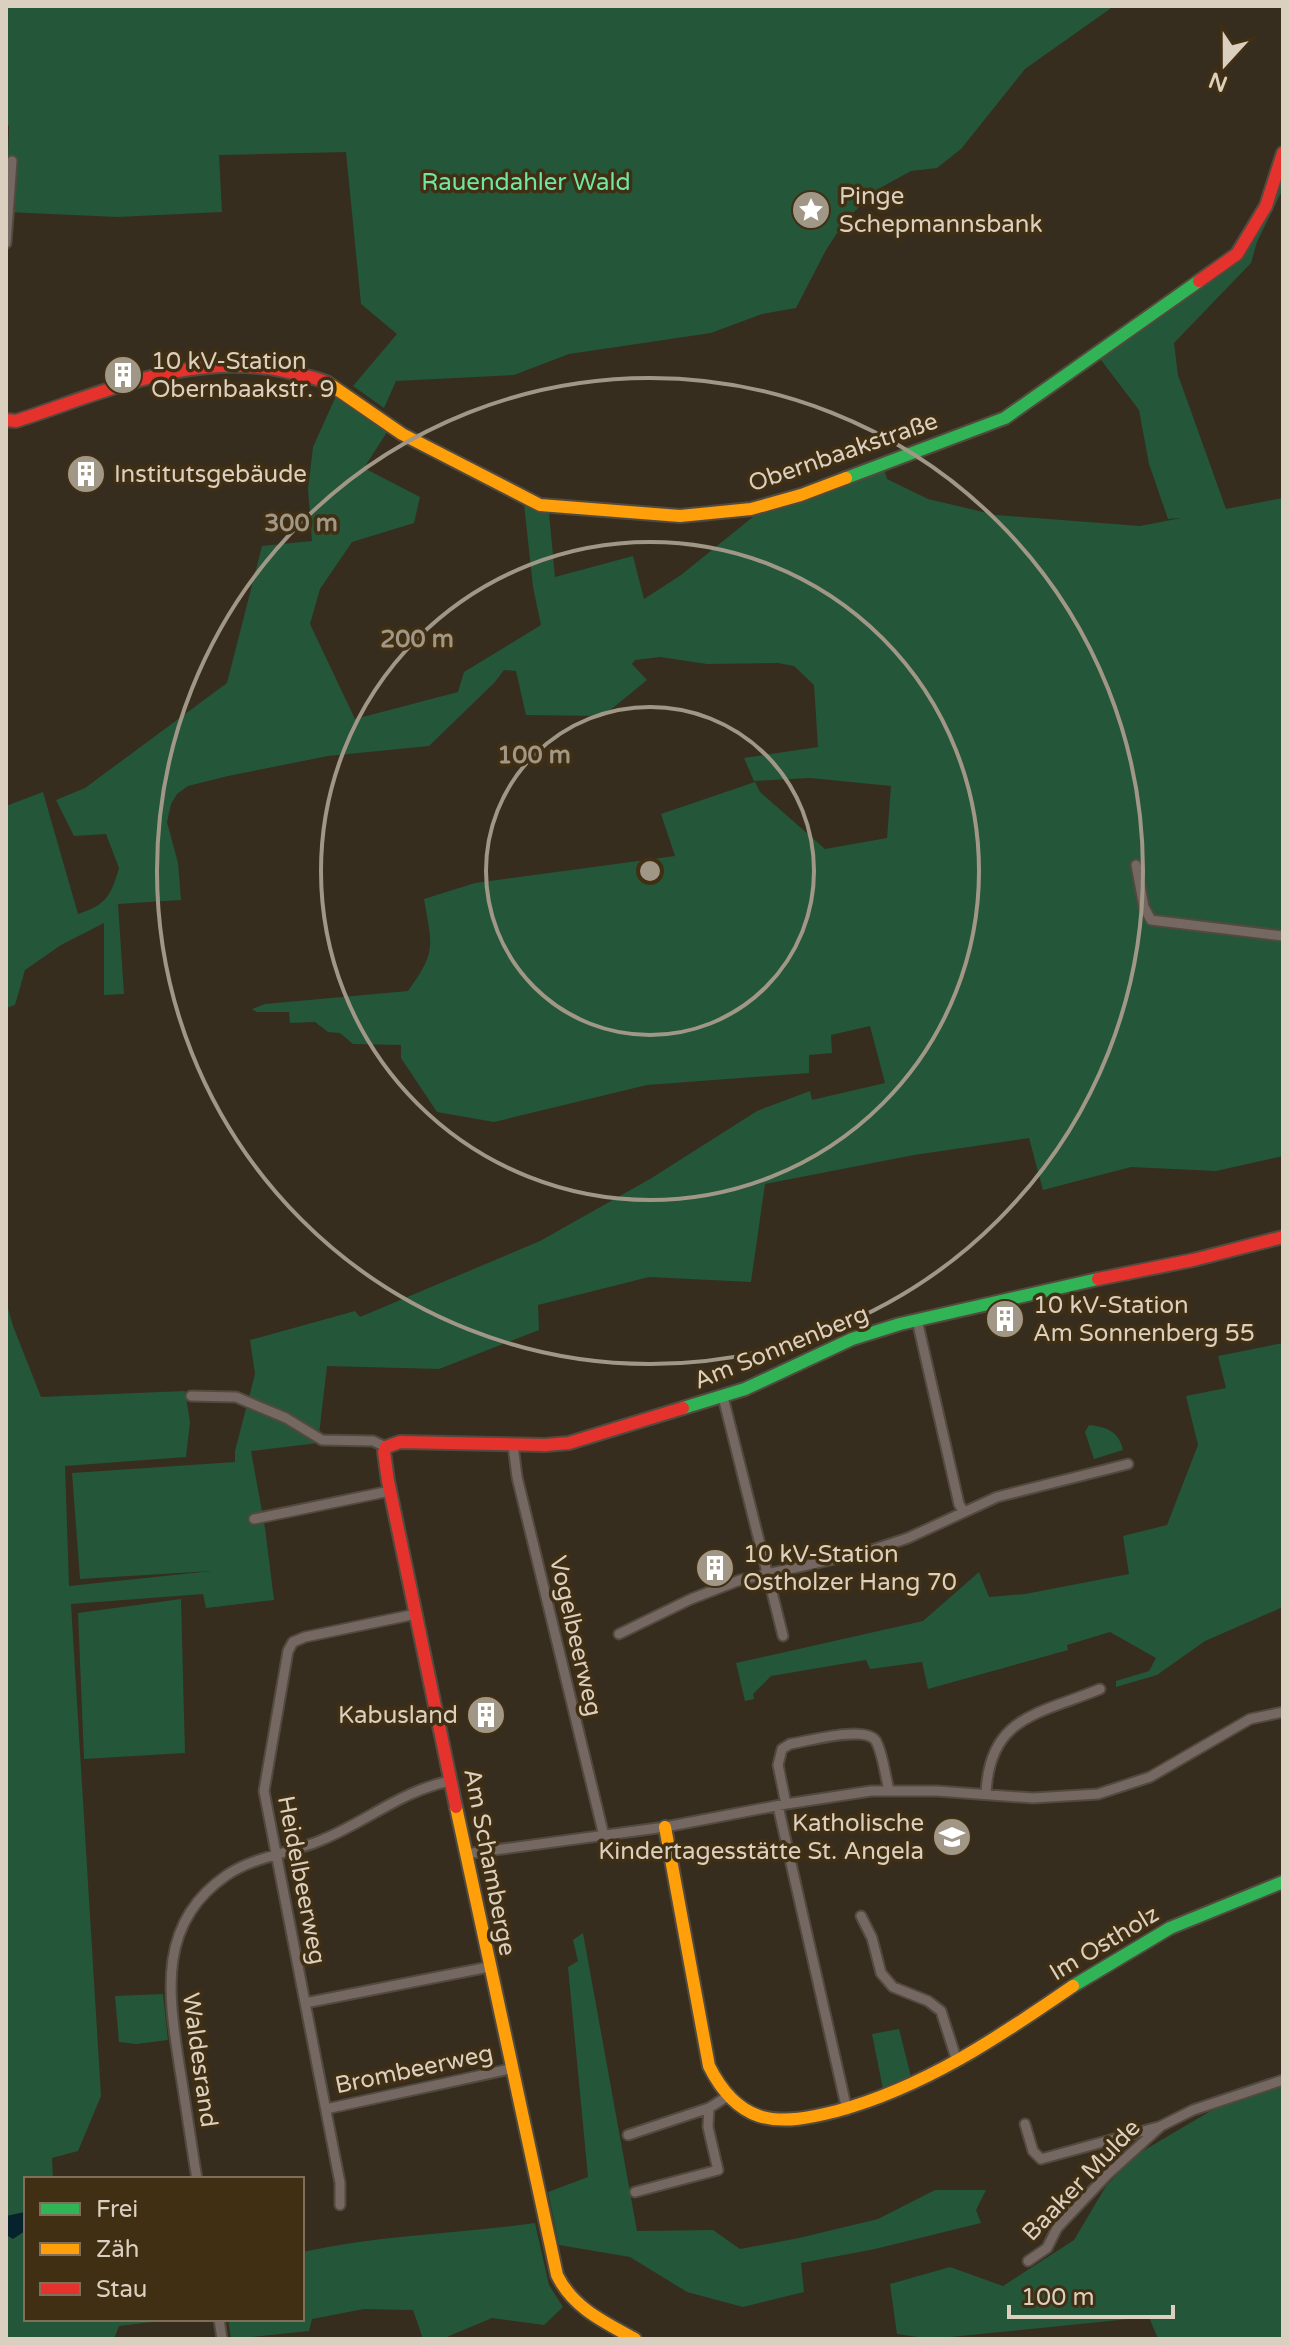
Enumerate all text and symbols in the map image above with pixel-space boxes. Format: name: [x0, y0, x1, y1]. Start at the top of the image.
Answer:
north arrow: [1185, 24, 1265, 104]
text: N: [1205, 66, 1231, 97]
park label: Rauendahler Wald: [421, 168, 631, 197]
place label: Pinge Schepmannsbank: [839, 182, 1043, 239]
place icon: Pinge Schepmannsbank: [790, 189, 832, 231]
place label: 10 kV-Station Obernbaakstr. 9: [151, 347, 335, 404]
building icon: 10 kV-Station Obernbaakstr. 9: [102, 354, 144, 396]
street label: Obernbaakstraße: [745, 406, 942, 498]
building icon: Institutsgebäude: [65, 453, 107, 495]
place label: Institutsgebäude: [114, 460, 307, 489]
text: 300 m: [264, 509, 338, 538]
text: 200 m: [380, 625, 454, 654]
text: 100 m: [497, 741, 571, 770]
centre of rings: [636, 857, 664, 885]
place label: 10 kV-Station Am Sonnenberg 55: [1033, 1291, 1255, 1348]
building icon: 10 kV-Station Am Sonnenberg 55: [984, 1298, 1026, 1340]
street label: Am Sonnenberg: [690, 1299, 873, 1396]
place label: 10 kV-Station Ostholzer Hang 70: [743, 1540, 957, 1597]
building icon: 10 kV-Station Ostholzer Hang 70: [694, 1547, 736, 1589]
street label: Vogelbeerweg: [543, 1553, 608, 1719]
building icon: Kabusland: [465, 1694, 507, 1736]
place label: Kabusland: [338, 1701, 458, 1730]
street label: Am Schamberge: [457, 1766, 522, 1958]
street label: Heidelbeerweg: [271, 1793, 332, 1967]
place label: Katholische Kindertagesstätte St. Angela: [598, 1809, 924, 1866]
school or university icon: Katholische Kindertagesstätte St. Angela: [931, 1816, 973, 1858]
street label: Im Ostholz: [1045, 1900, 1164, 1987]
street label: Waldesrand: [176, 1991, 223, 2129]
street label: Brombeerweg: [332, 2039, 496, 2100]
street label: Baaker Mulde: [1016, 2114, 1147, 2247]
legend: [24, 2177, 304, 2321]
text: Frei: [96, 2195, 138, 2224]
text: Zäh: [96, 2235, 139, 2264]
scale bar: [1009, 2269, 1173, 2319]
text: Stau: [96, 2275, 147, 2304]
text: 100 m: [1021, 2283, 1095, 2312]

